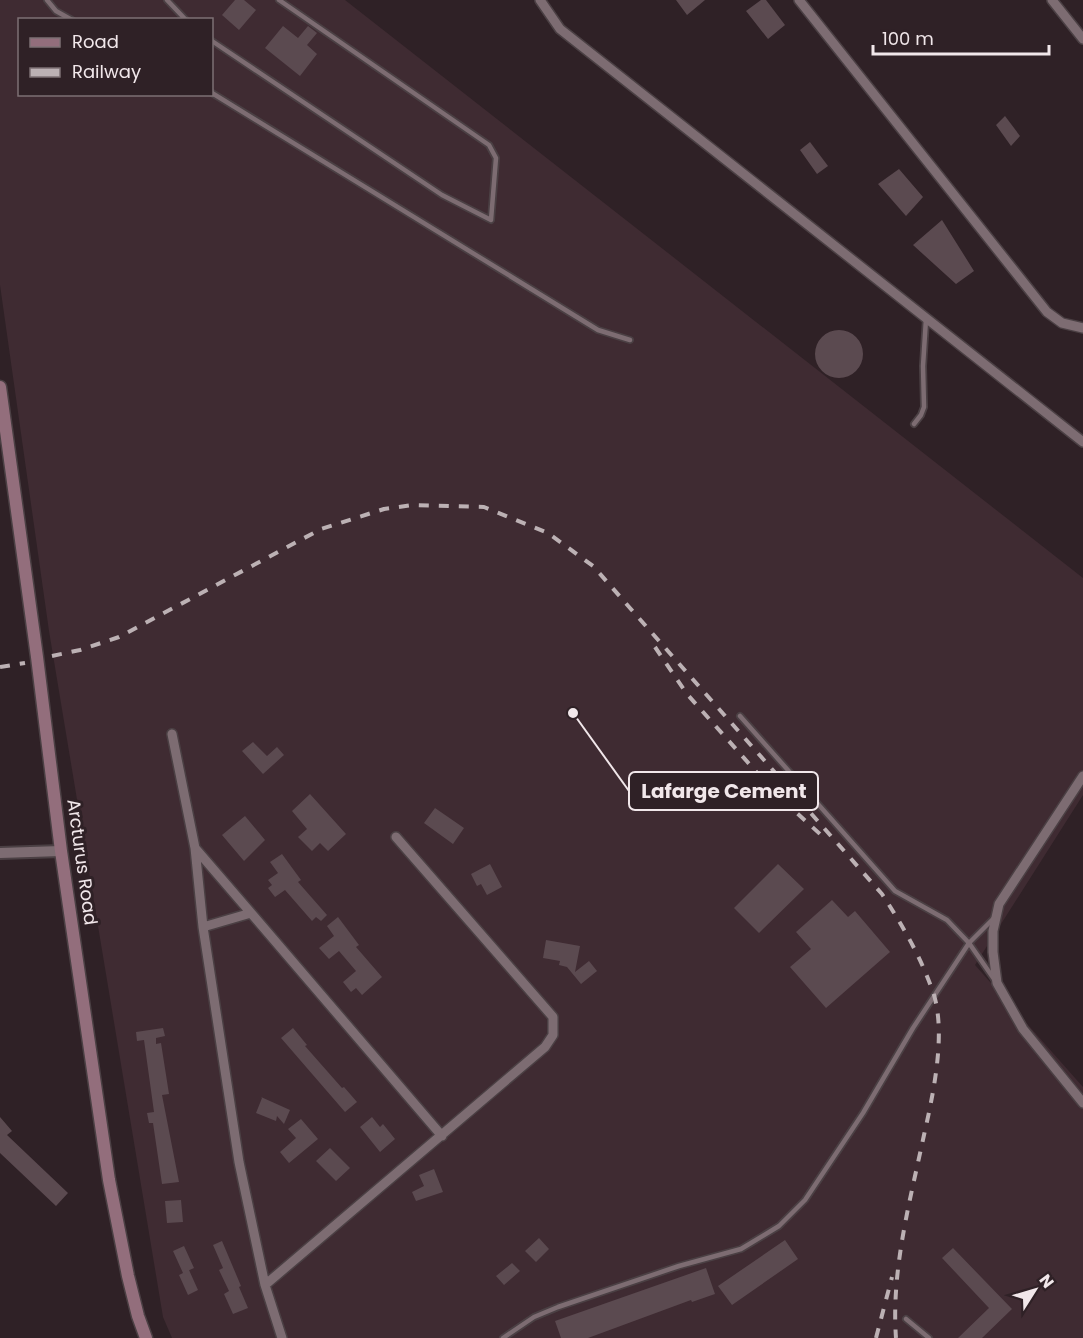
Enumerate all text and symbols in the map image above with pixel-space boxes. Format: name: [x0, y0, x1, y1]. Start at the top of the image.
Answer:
legend: [18, 18, 213, 96]
scale bar: [873, 18, 1048, 56]
text: 100 m: [882, 26, 934, 51]
text: Road: [72, 29, 119, 54]
text: Railway: [72, 59, 141, 84]
callout: Lafarge Cement: [629, 772, 818, 810]
text: Lafarge Cement: [641, 777, 807, 805]
street label: Arcturus Road: [61, 797, 104, 927]
north arrow: [1005, 1260, 1065, 1320]
text: N: [1034, 1270, 1059, 1293]

